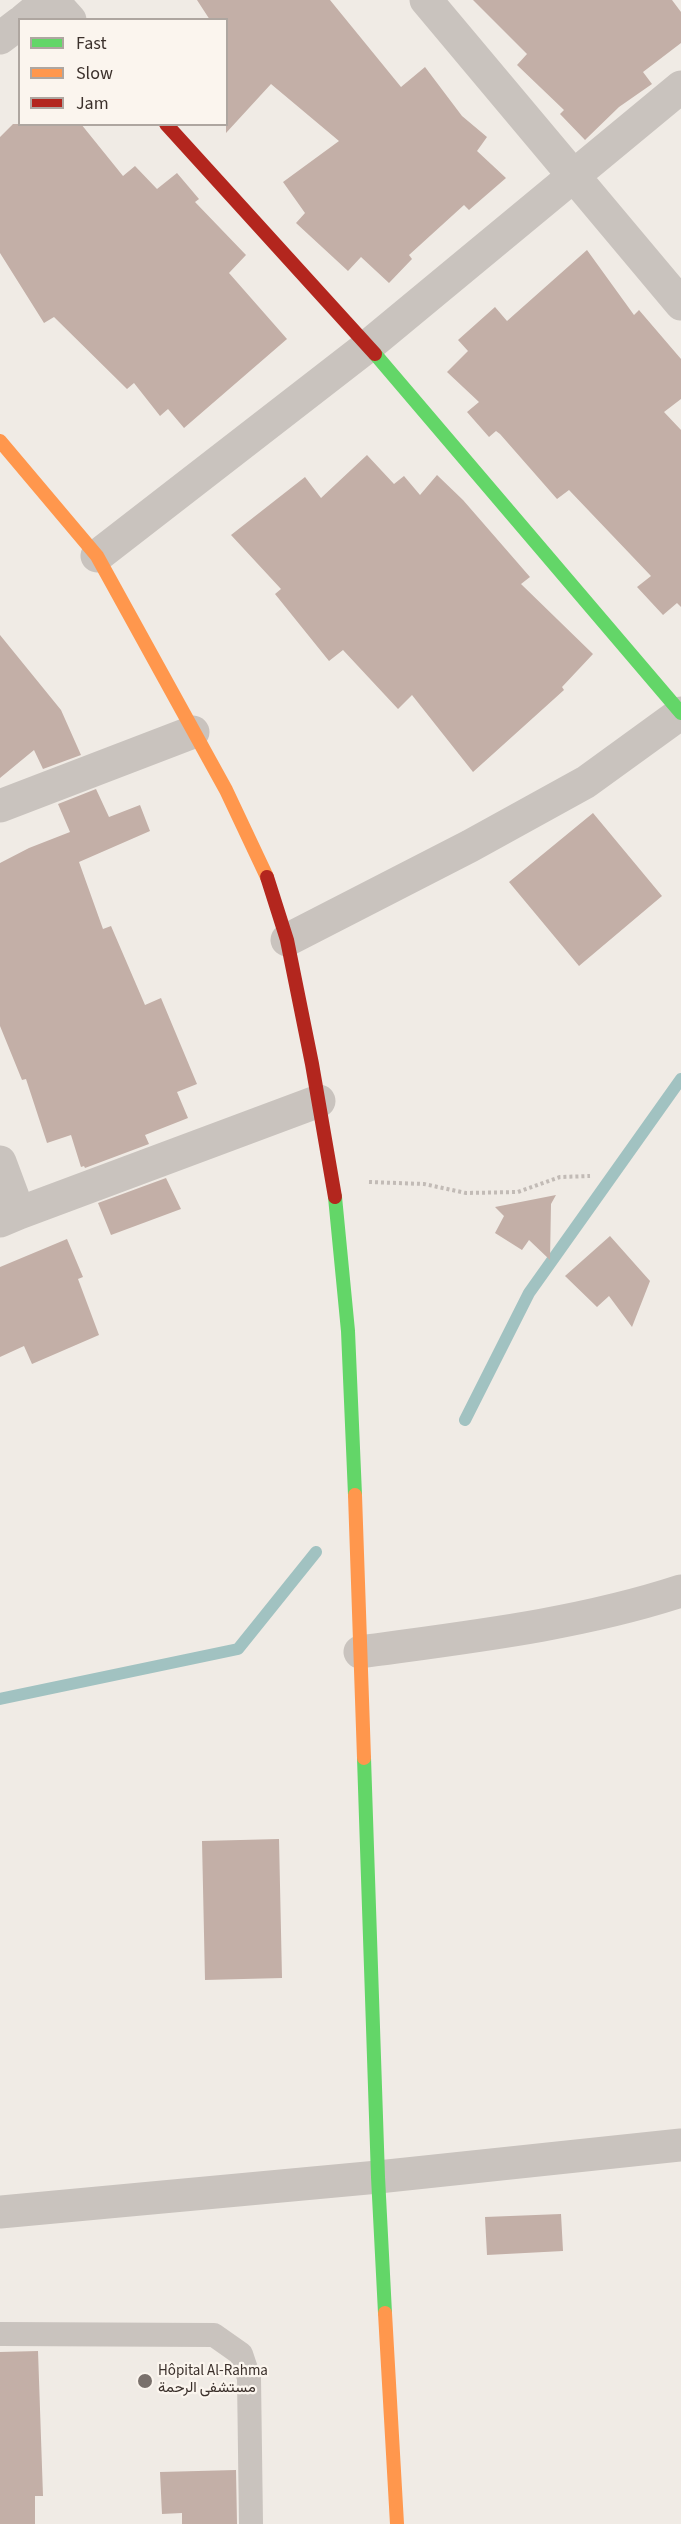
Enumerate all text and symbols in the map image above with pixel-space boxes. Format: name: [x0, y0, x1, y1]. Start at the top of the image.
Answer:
legend: [18, 18, 228, 126]
text: Fast: [76, 31, 107, 56]
text: Slow: [76, 61, 113, 86]
text: Jam: [76, 91, 109, 116]
place label: Hôpital Al-Rahma مستشفى الرحمة: [158, 2363, 268, 2398]
marker: Hôpital Al-Rahma مستشفى الرحمة: [136, 2372, 154, 2390]

